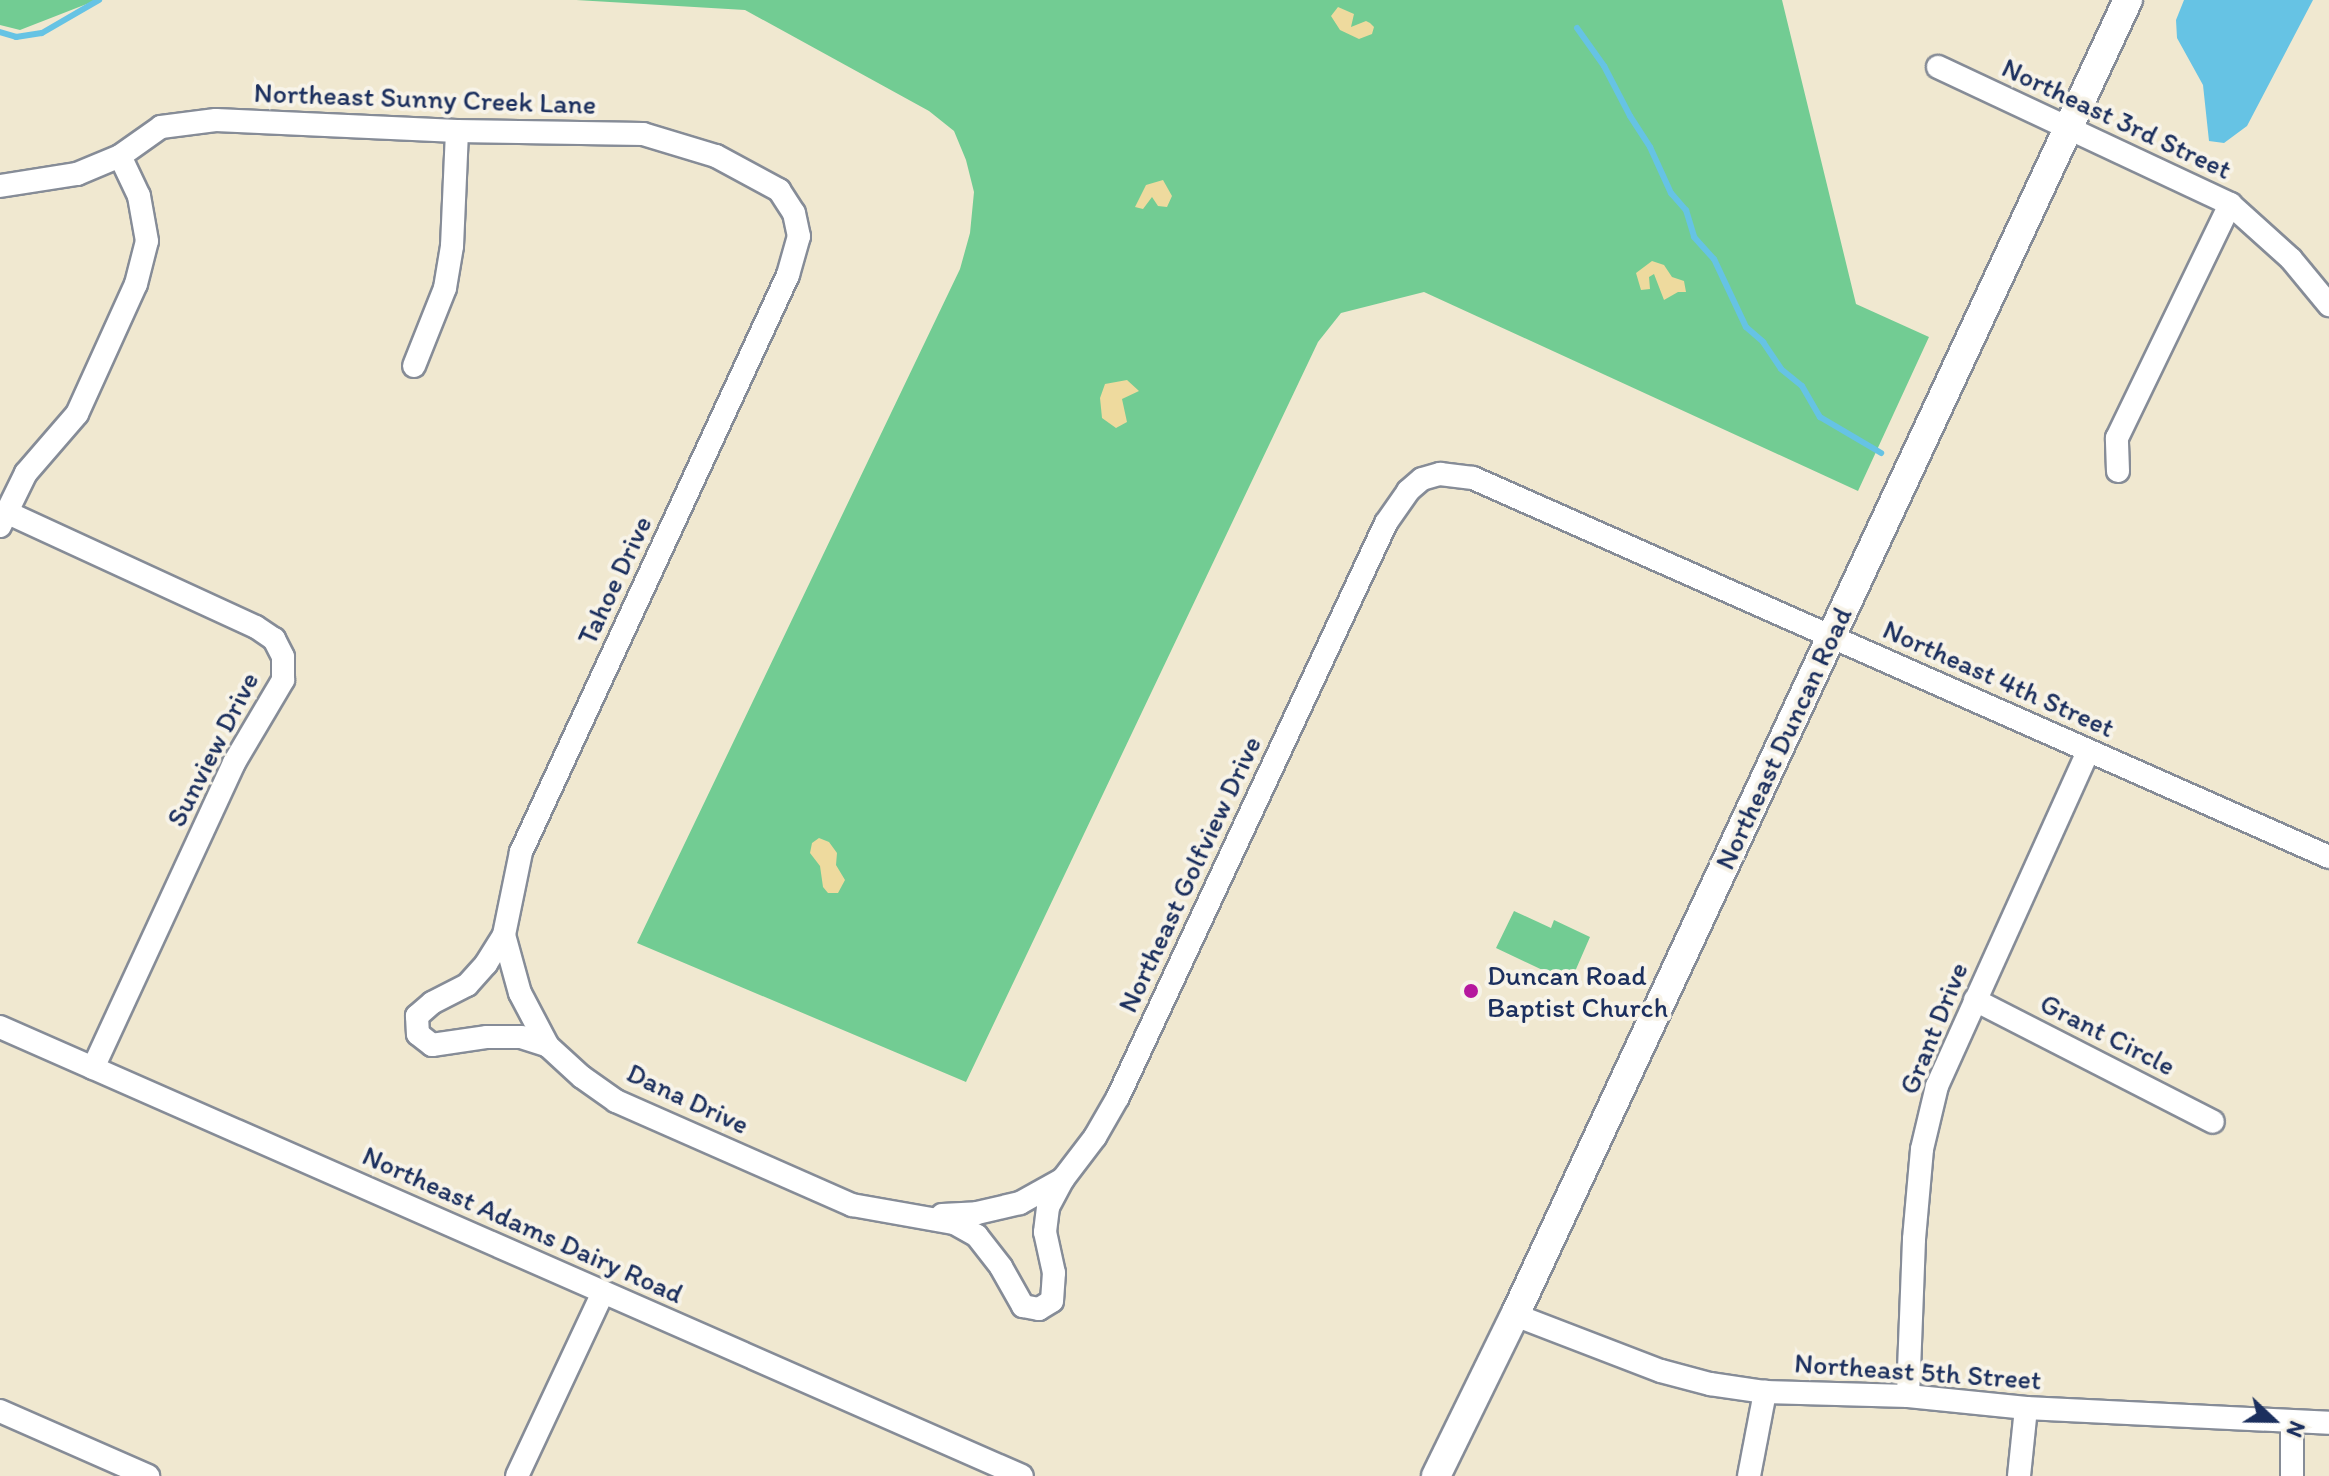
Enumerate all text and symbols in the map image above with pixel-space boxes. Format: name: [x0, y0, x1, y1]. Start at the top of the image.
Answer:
street label: Northeast 3rd Street: [1997, 50, 2237, 186]
street label: Northeast Sunny Creek Lane: [253, 75, 597, 121]
street label: Tahoe Drive: [569, 510, 659, 650]
street label: Northeast Duncan Road: [1707, 601, 1859, 875]
street label: Northeast 4th Street: [1879, 612, 2119, 744]
street label: Sunview Drive: [159, 666, 265, 832]
street label: Northeast Golfview Drive: [1110, 731, 1268, 1017]
street label: Grant Drive: [1891, 957, 1975, 1099]
place label: Duncan Road Baptist Church: [1487, 958, 1669, 1024]
marker: Duncan Road Baptist Church: [1462, 982, 1480, 1000]
street label: Grant Circle: [2035, 986, 2181, 1082]
street label: Dana Drive: [621, 1055, 755, 1141]
street label: Northeast Adams Dairy Road: [358, 1138, 688, 1310]
street label: Northeast 5th Street: [1794, 1346, 2042, 1396]
north arrow: [2233, 1380, 2313, 1460]
text: N: [2280, 1417, 2311, 1441]

